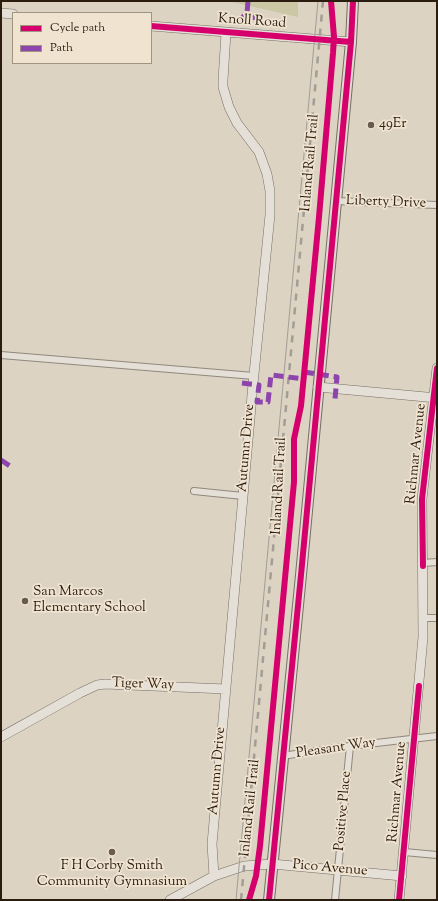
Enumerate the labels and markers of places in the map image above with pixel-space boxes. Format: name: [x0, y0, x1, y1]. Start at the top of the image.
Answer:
place label: 49Er: [379, 117, 406, 133]
marker: 49Er: [366, 120, 376, 130]
place label: San Marcos Elementary School: [33, 585, 146, 618]
marker: San Marcos Elementary School: [20, 596, 30, 606]
marker: F H Corby Smith Community Gymnasium: [107, 847, 117, 857]
place label: F H Corby Smith Community Gymnasium: [37, 859, 187, 892]

